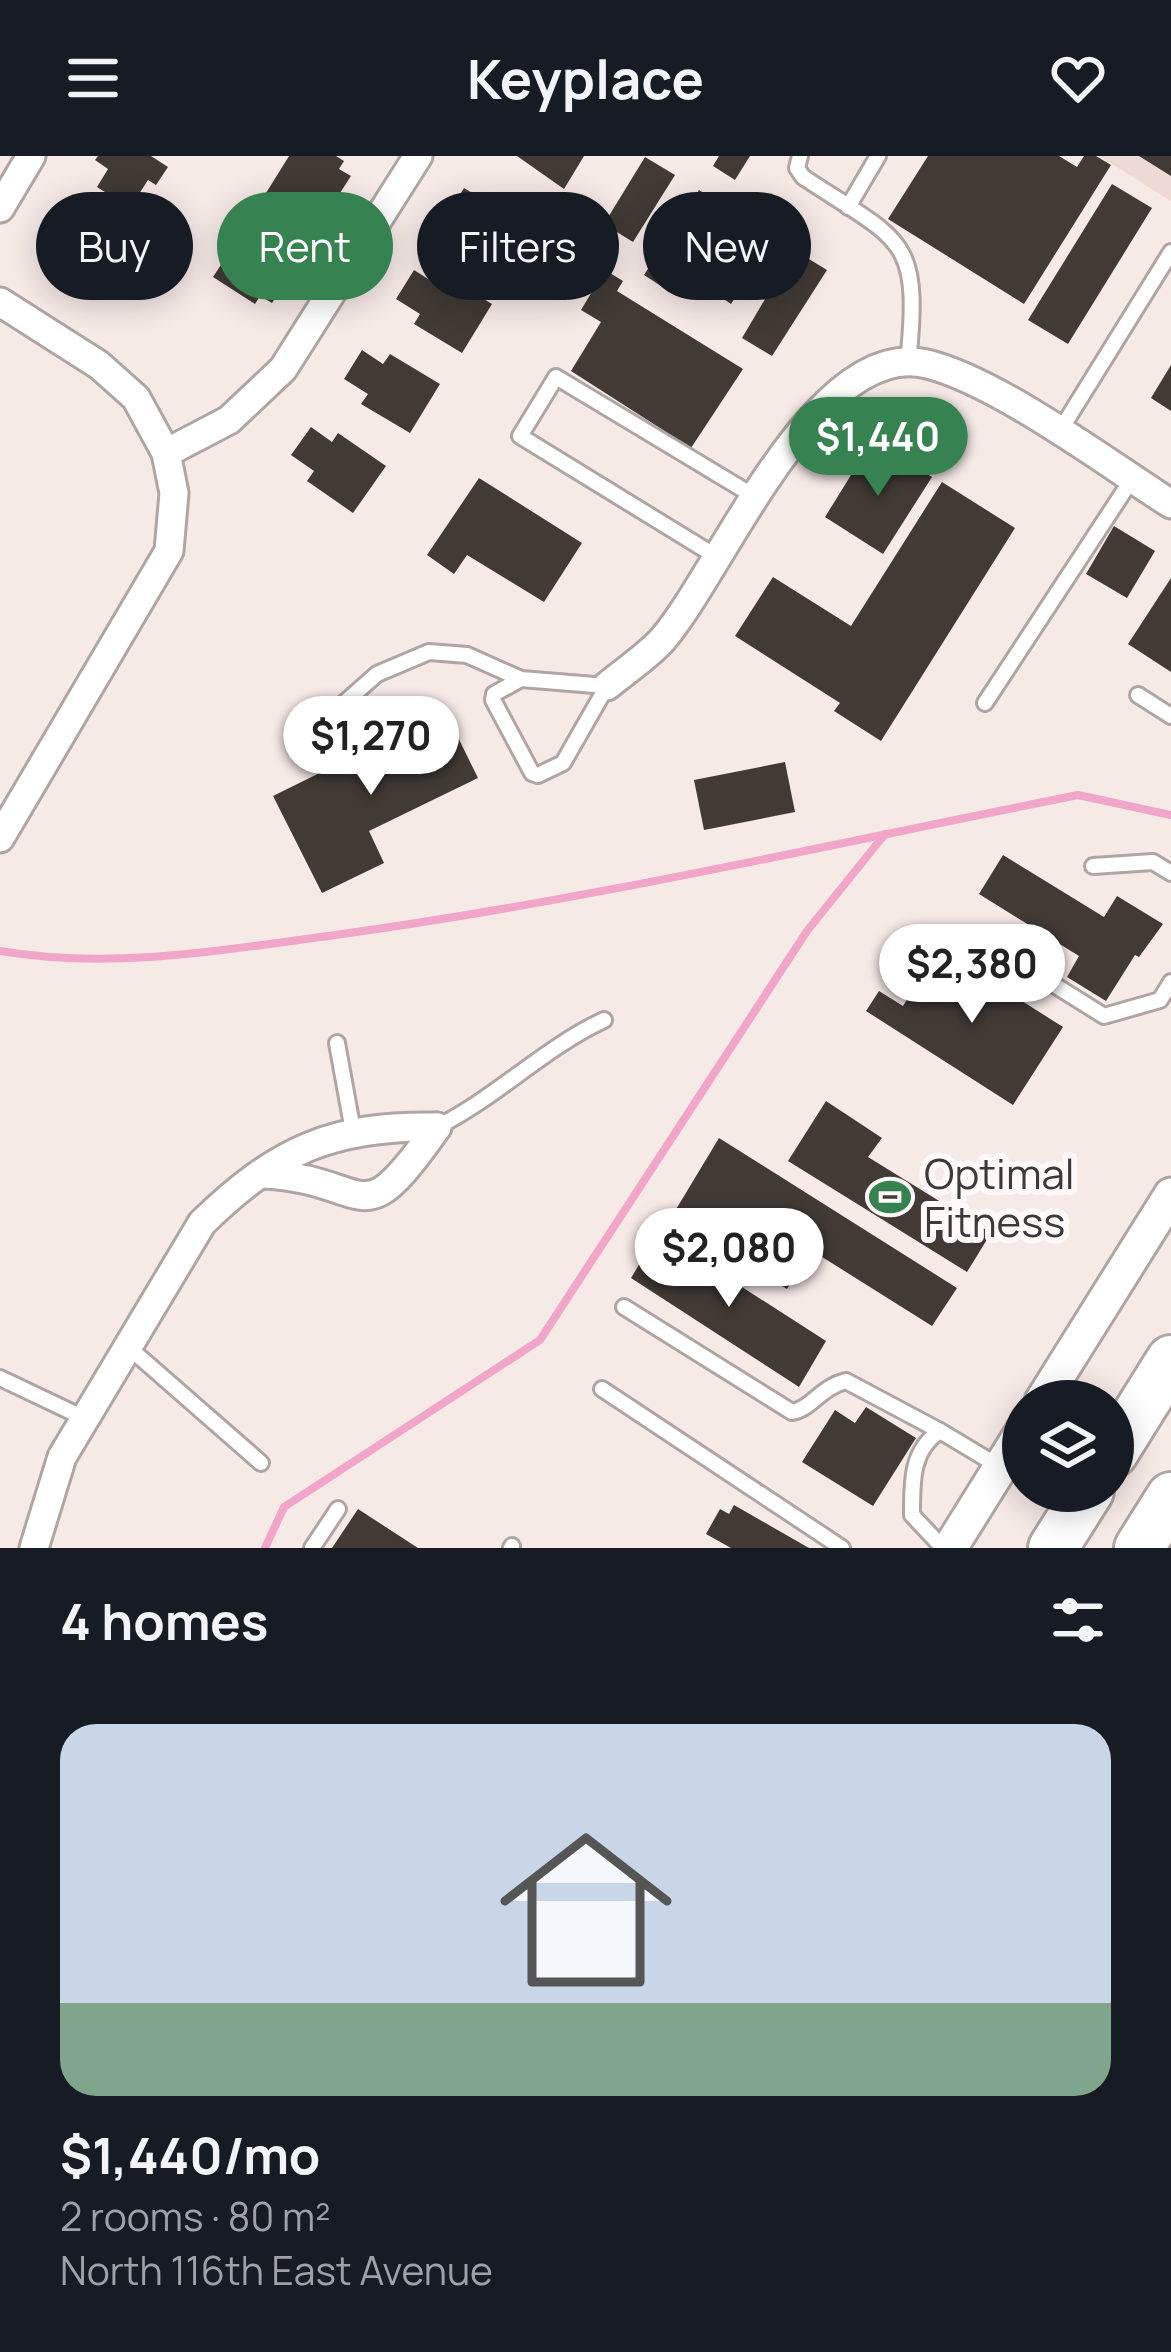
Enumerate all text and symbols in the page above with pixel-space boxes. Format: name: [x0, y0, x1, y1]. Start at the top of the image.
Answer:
text: Keyplace: [467, 41, 704, 115]
icon: menu: [60, 45, 126, 111]
icon: heart: [1045, 45, 1111, 111]
chip: Buy: [36, 192, 193, 300]
chip: Rent: [217, 192, 393, 300]
chip: Filters: [417, 192, 619, 300]
chip: New: [643, 192, 811, 300]
pin: $1,440: [780, 397, 976, 499]
text: $1,440: [816, 409, 940, 463]
pin: $1,270: [273, 696, 469, 798]
text: $1,270: [310, 708, 432, 762]
pin: $2,380: [874, 924, 1070, 1026]
text: $2,380: [906, 936, 1038, 990]
place label: Optimal Fitness: [924, 1144, 1075, 1250]
sports icon: Optimal Fitness: [867, 1174, 913, 1220]
pin: $2,080: [631, 1208, 827, 1310]
text: $2,080: [662, 1220, 796, 1274]
map controls: [1002, 1380, 1134, 1512]
button: layers: [1002, 1380, 1134, 1512]
text: 4 homes: [60, 1586, 268, 1655]
icon: filters: [1045, 1587, 1111, 1653]
icon: home: [478, 1802, 694, 2018]
text: $1,440/mo: [60, 2120, 320, 2189]
text: 2 rooms · 80 m²: [60, 2189, 331, 2243]
text: North 116th East Avenue: [60, 2243, 493, 2297]

